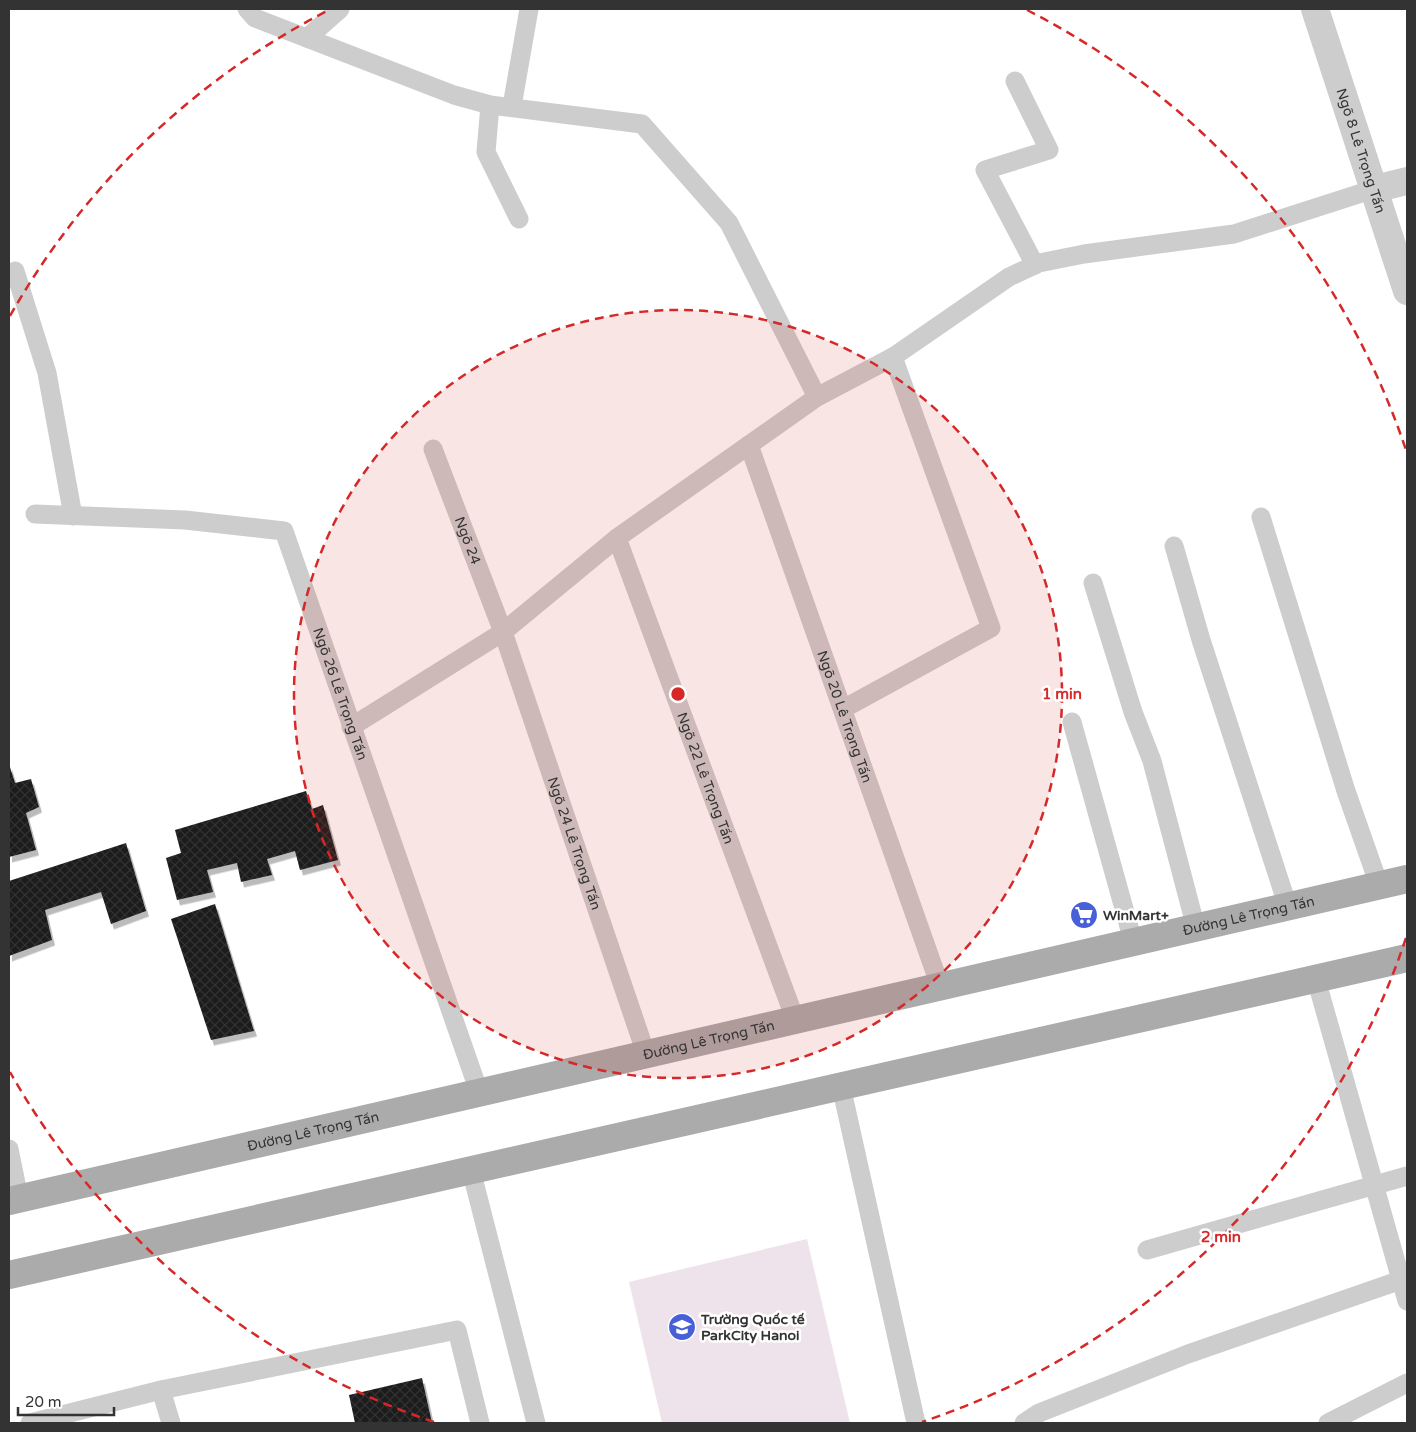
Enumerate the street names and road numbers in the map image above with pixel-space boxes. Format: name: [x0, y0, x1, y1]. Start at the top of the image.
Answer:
street label: Ngõ 8 Lê Trọng Tấn: [1332, 86, 1389, 215]
street label: Ngõ 24: [451, 514, 484, 567]
street label: Ngõ 26 Lê Trọng Tấn: [309, 625, 371, 762]
street label: Ngõ 20 Lê Trọng Tấn: [813, 648, 876, 785]
street label: Ngõ 22 Lê Trọng Tấn: [673, 710, 737, 846]
street label: Ngõ 24 Lê Trọng Tấn: [544, 775, 604, 912]
street label: Đường Lê Trọng Tấn: [1181, 893, 1316, 939]
street label: Đường Lê Trọng Tấn: [641, 1017, 776, 1064]
street label: Đường Lê Trọng Tấn: [246, 1108, 381, 1155]

